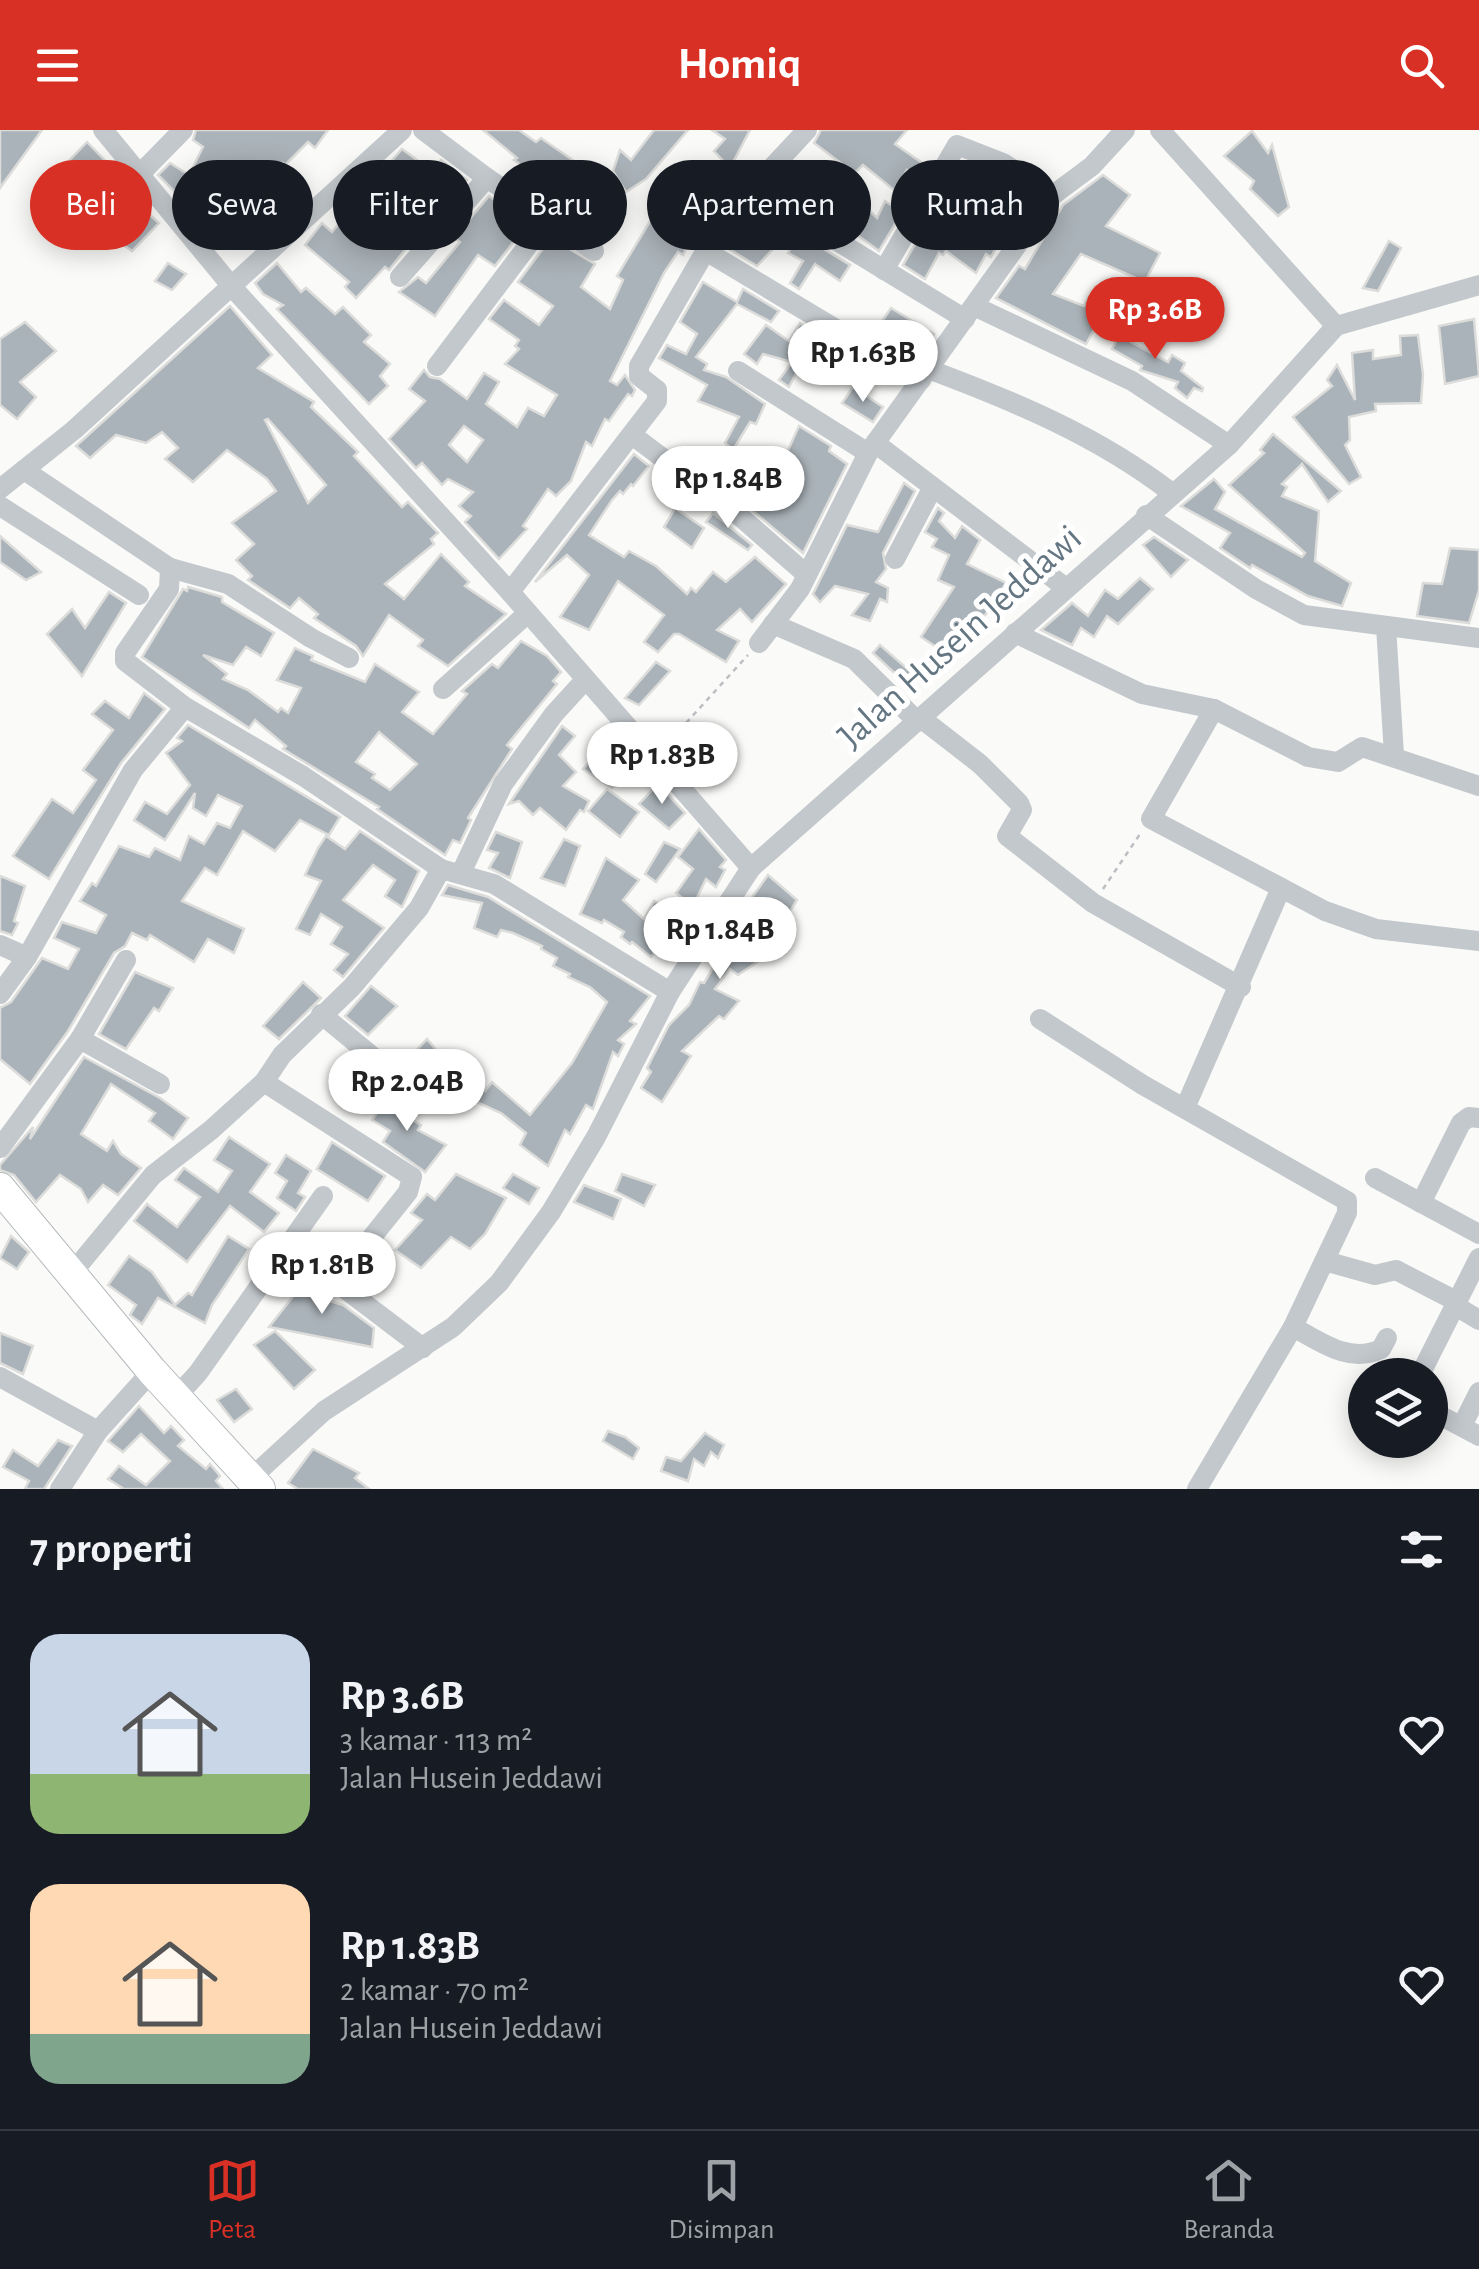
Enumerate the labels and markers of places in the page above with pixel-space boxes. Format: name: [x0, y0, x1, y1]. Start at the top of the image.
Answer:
pin: Rp 3.6B: [1063, 277, 1247, 362]
pin: Rp 1.63B: [760, 320, 966, 405]
pin: Rp 1.84B: [625, 446, 831, 531]
pin: Rp 1.83B: [559, 722, 765, 807]
pin: Rp 1.84B: [617, 897, 823, 982]
pin: Rp 2.04B: [304, 1049, 510, 1134]
pin: Rp 1.81B: [219, 1232, 425, 1317]

